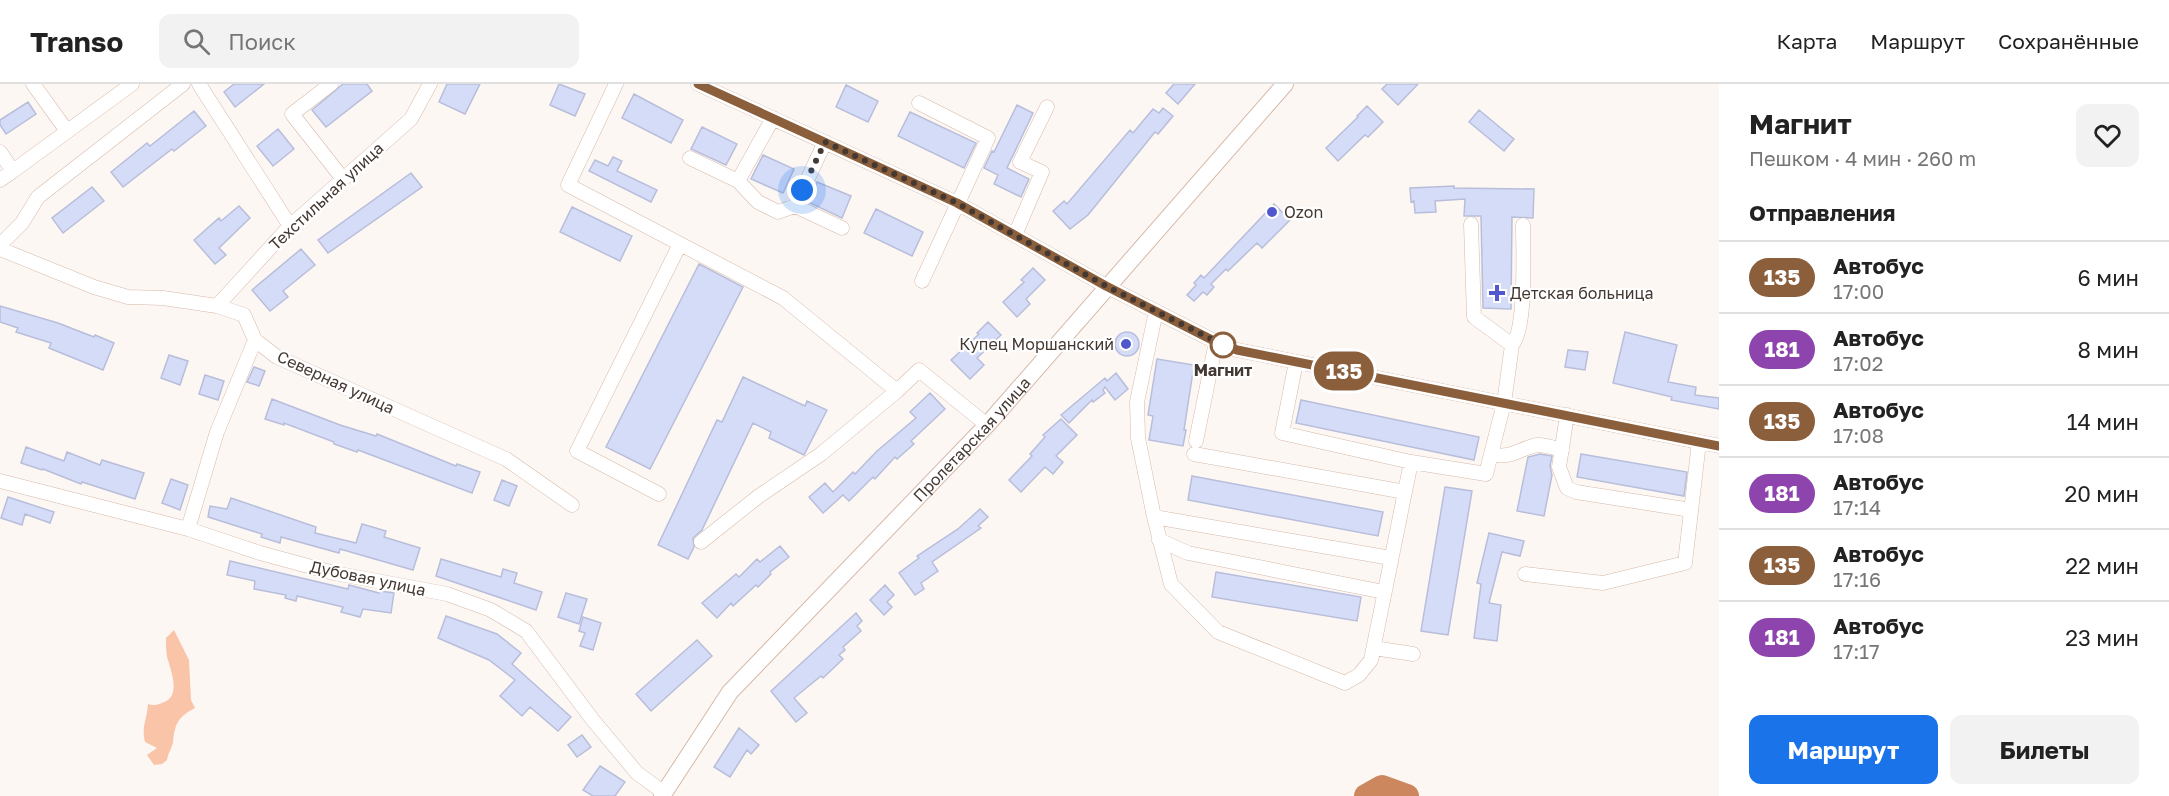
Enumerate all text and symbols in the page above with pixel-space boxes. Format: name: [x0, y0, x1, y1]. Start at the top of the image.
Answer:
search box: [159, 14, 579, 68]
text: Transo: [30, 25, 123, 58]
icon: search: [180, 25, 213, 58]
text: Поиск: [228, 28, 296, 55]
text: Карта: [1776, 28, 1837, 54]
text: Маршрут: [1870, 28, 1965, 54]
text: Сохранённые: [1998, 28, 2139, 54]
button: heart: [2076, 104, 2139, 167]
text: Магнит: [1749, 107, 1852, 140]
street label: Техстильная улица: [265, 138, 387, 254]
text: Пешком · 4 мин · 260 m: [1749, 146, 1976, 170]
your location: [787, 175, 817, 205]
text: Отправления: [1749, 199, 1895, 226]
place label: Ozon: [1284, 202, 1323, 222]
marker: Ozon: [1265, 205, 1279, 219]
text: Автобус: [1833, 252, 1924, 279]
text: 135: [1764, 264, 1800, 290]
text: 6 мин: [2078, 264, 2139, 291]
text: 17:00: [1833, 279, 1884, 303]
place label: Детская больница: [1510, 283, 1654, 303]
marker: Детская больница: [1488, 284, 1506, 302]
text: Автобус: [1833, 324, 1924, 351]
marker: Магнит: [1210, 332, 1236, 358]
place label: Купец Моршанский: [959, 334, 1114, 354]
text: 181: [1764, 336, 1800, 362]
text: 8 мин: [2077, 336, 2139, 363]
marker: Купец Моршанский: [1119, 337, 1133, 351]
street label: Северная улица: [274, 346, 398, 418]
text: 17:02: [1833, 351, 1883, 375]
line badge: 135: [1310, 352, 1378, 390]
text: 135: [1326, 358, 1362, 384]
place label: Магнит: [1194, 360, 1252, 380]
street label: Пролетарская улица: [909, 373, 1034, 506]
text: Автобус: [1833, 396, 1924, 423]
text: 135: [1764, 408, 1800, 434]
text: 14 мин: [2067, 408, 2139, 435]
text: 17:08: [1833, 423, 1884, 447]
text: Автобус: [1833, 468, 1924, 495]
text: 181: [1764, 480, 1800, 506]
text: 20 мин: [2064, 480, 2139, 507]
text: 17:14: [1833, 495, 1881, 519]
text: Автобус: [1833, 540, 1924, 567]
text: 135: [1764, 552, 1800, 578]
text: 22 мин: [2065, 552, 2139, 579]
street label: Дубовая улица: [308, 556, 428, 600]
text: 17:16: [1833, 567, 1881, 591]
text: Автобус: [1833, 612, 1924, 639]
text: 181: [1764, 624, 1800, 650]
text: 23 мин: [2065, 624, 2139, 651]
text: 17:17: [1833, 639, 1880, 663]
button: Маршрут: [1749, 715, 1938, 784]
button: Билеты: [1950, 715, 2139, 784]

